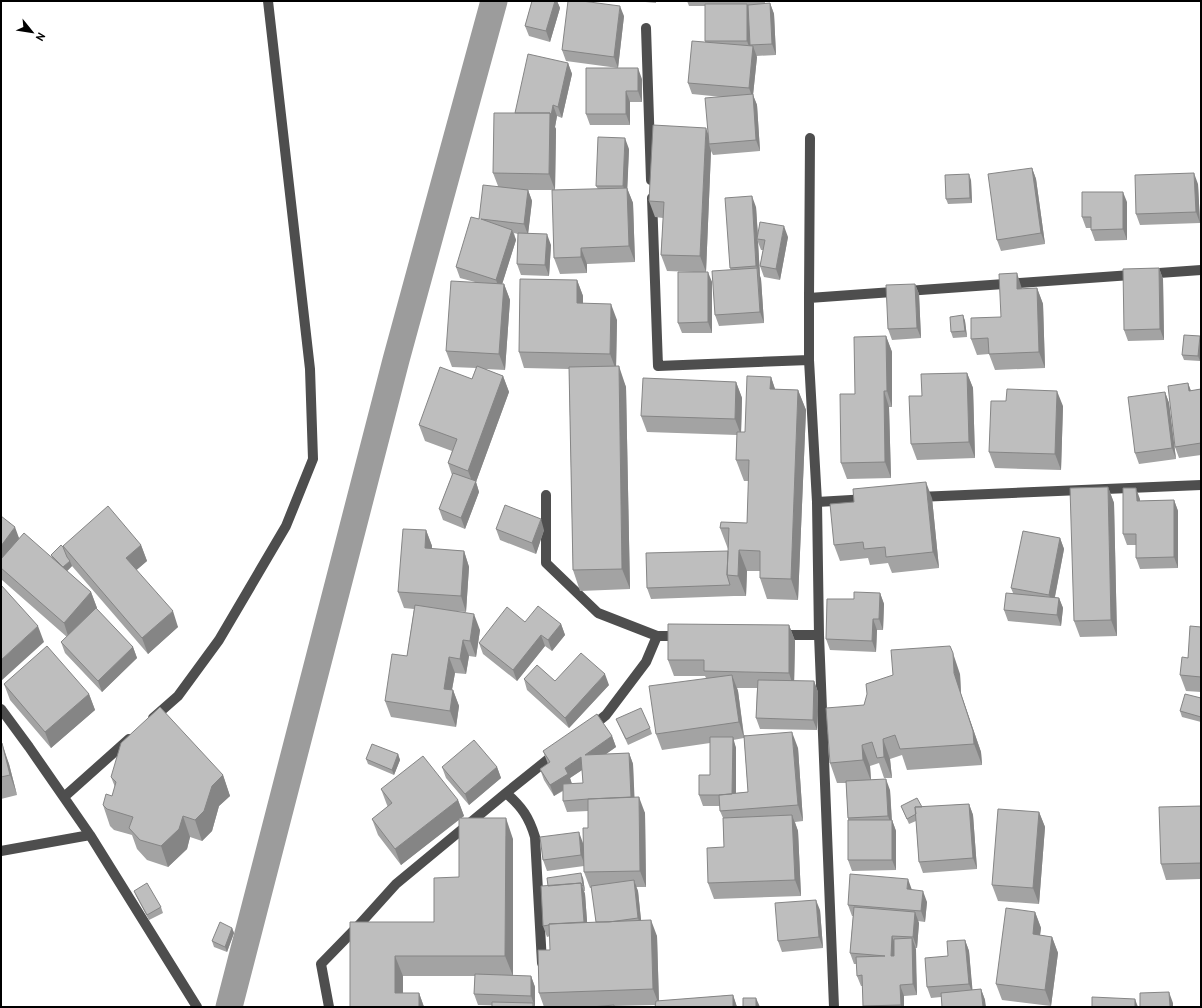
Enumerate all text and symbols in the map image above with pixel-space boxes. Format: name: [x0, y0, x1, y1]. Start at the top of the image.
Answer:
north arrow: [12, 12, 52, 52]
text: N: [33, 30, 49, 44]

